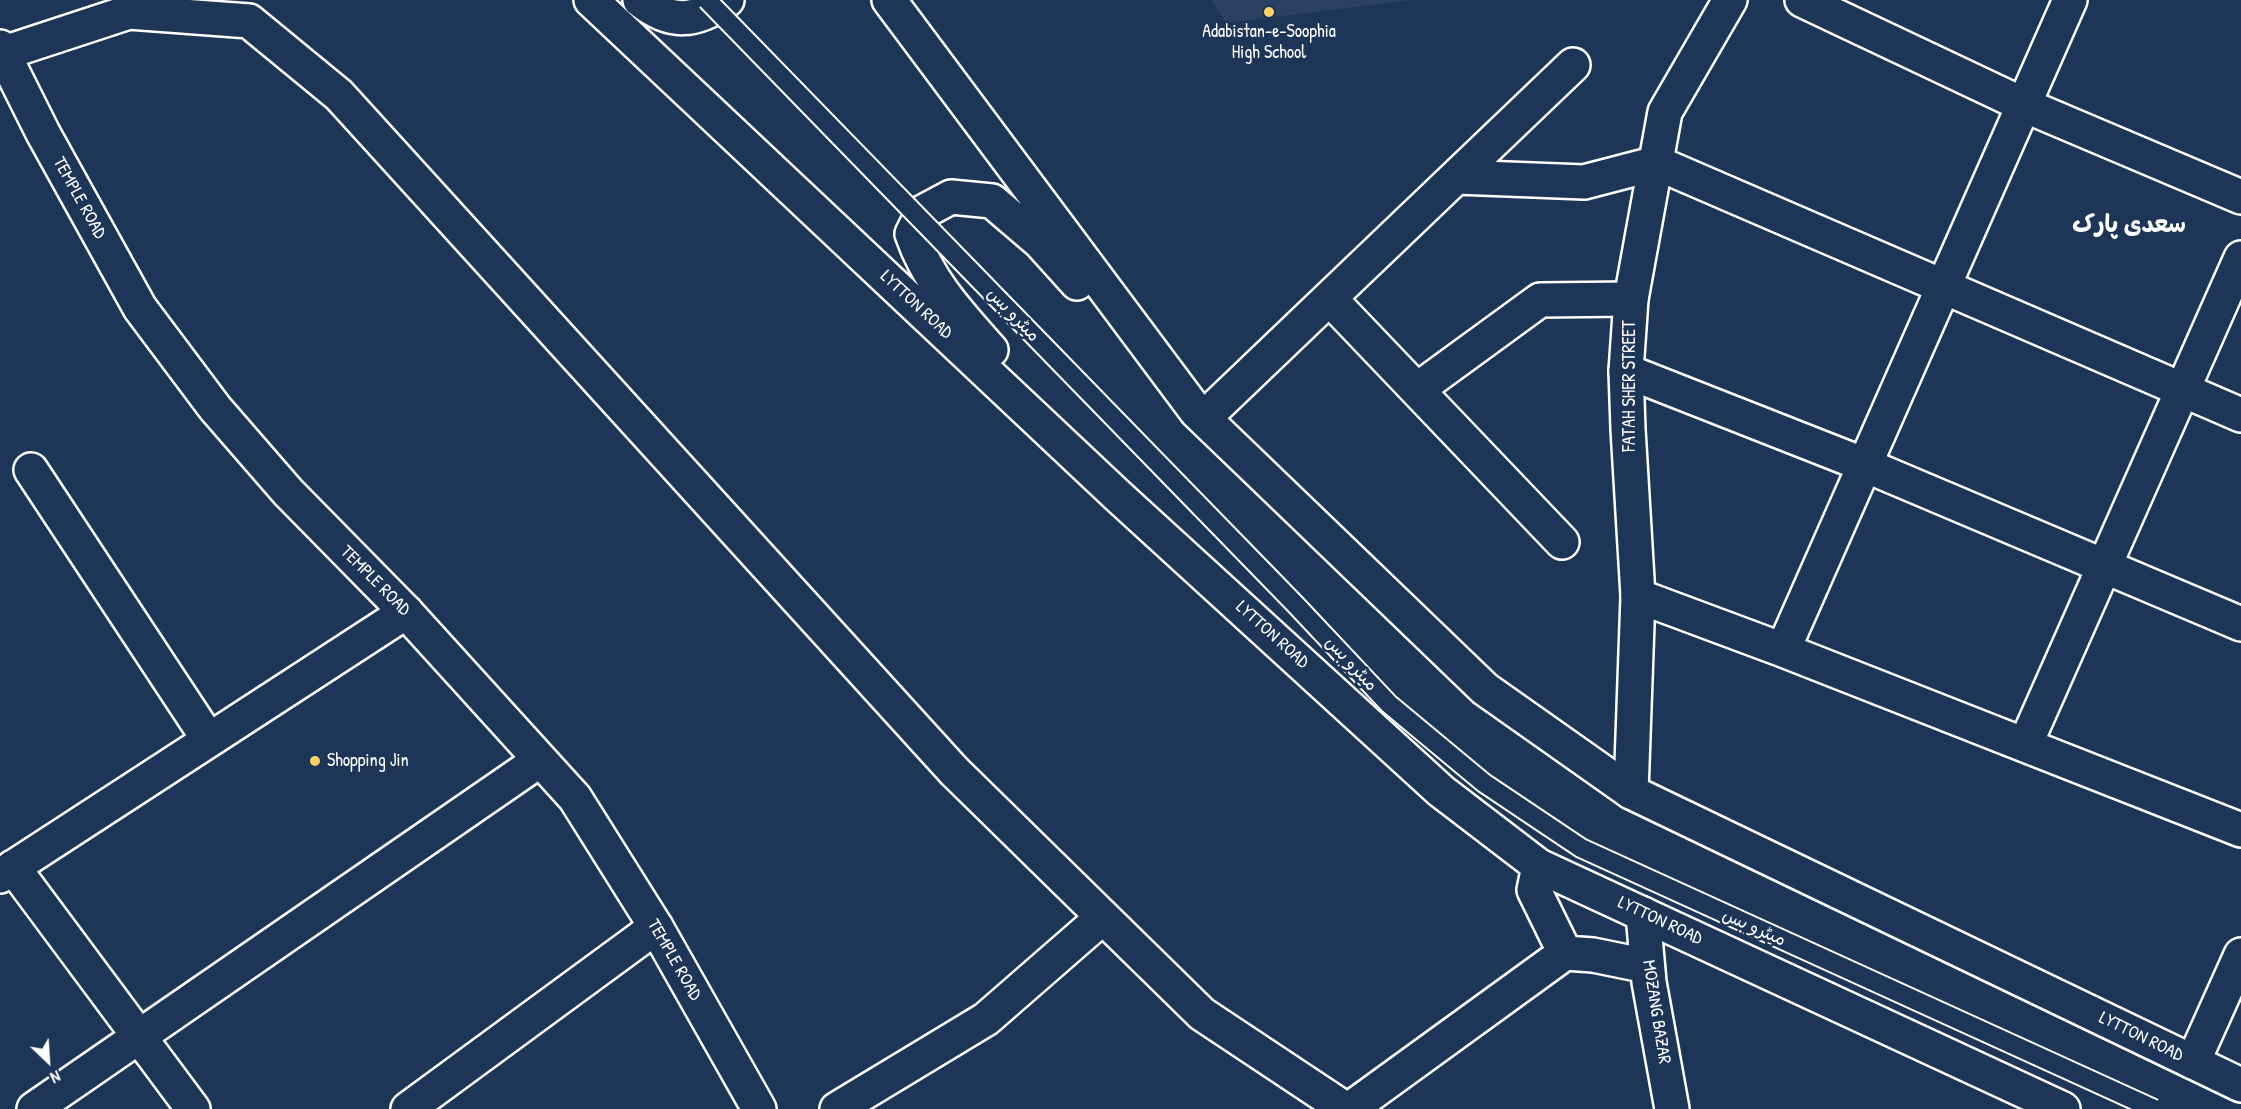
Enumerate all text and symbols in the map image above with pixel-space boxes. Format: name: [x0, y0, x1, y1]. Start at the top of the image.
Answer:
marker: Adabistan-e-Soophia High School: [1262, 5, 1276, 19]
place label: Adabistan-e-Soophia High School: [1202, 21, 1336, 63]
street label: TEMPLE ROAD: [48, 153, 110, 243]
district label: سعدی پارک: [2072, 212, 2186, 240]
street label: LYTTON ROAD: [875, 266, 957, 344]
street label: میٹرو بس: [982, 283, 1044, 347]
street label: FATAH SHER STREET: [1619, 320, 1641, 452]
street label: TEMPLE ROAD: [336, 542, 414, 620]
street label: LYTTON ROAD: [1231, 597, 1313, 673]
street label: میٹرو بس: [1320, 632, 1382, 696]
place label: Shopping Jin: [327, 750, 409, 772]
marker: Shopping Jin: [308, 754, 322, 768]
street label: LYTTON ROAD: [1614, 892, 1706, 950]
street label: میٹرو بس: [1719, 904, 1789, 952]
street label: TEMPLE ROAD: [642, 916, 706, 1004]
street label: MOZANG BAZAR: [1637, 958, 1675, 1066]
street label: LYTTON ROAD: [2095, 1007, 2187, 1067]
north arrow: [18, 1031, 78, 1091]
text: N: [47, 1066, 64, 1089]

